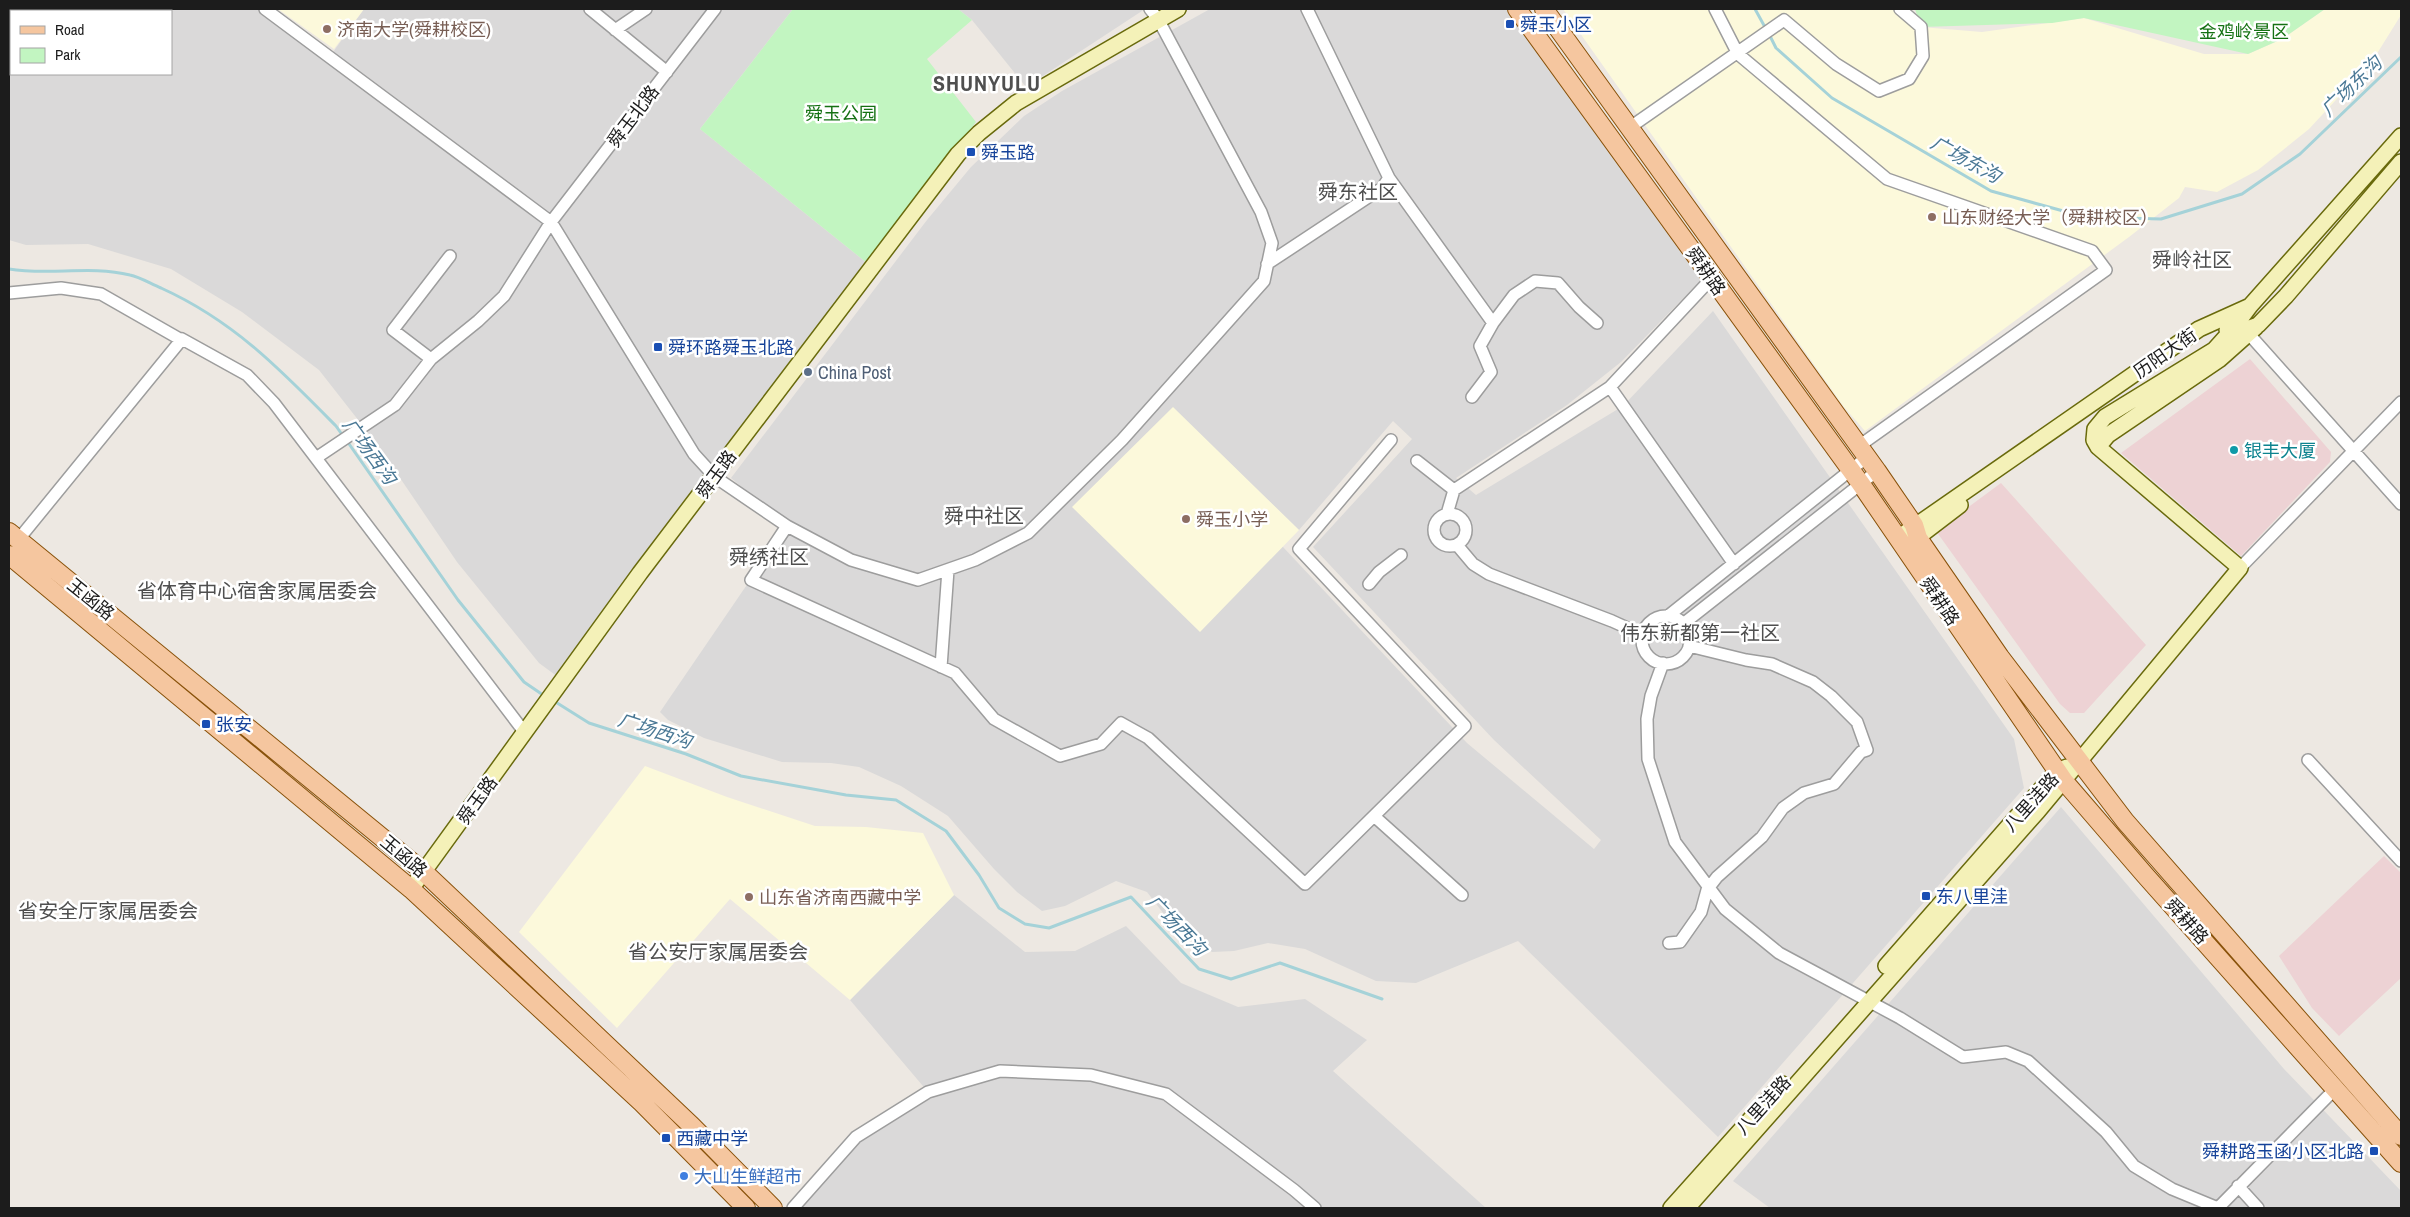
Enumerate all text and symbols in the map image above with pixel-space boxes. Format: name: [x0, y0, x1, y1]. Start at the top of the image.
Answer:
legend: [10, 10, 172, 75]
place label: 舜玉小区: [1520, 12, 1592, 37]
place label: 济南大学(舜耕校区): [337, 17, 491, 42]
marker: 舜玉小区: [1504, 18, 1516, 30]
text: Road: [55, 19, 84, 40]
park label: 金鸡岭景区: [2199, 19, 2289, 44]
marker: 济南大学(舜耕校区): [321, 23, 333, 35]
text: Park: [55, 44, 81, 65]
water label: 广场东沟: [2315, 49, 2389, 122]
district label: SHUNYULU: [933, 68, 1041, 98]
street label: 舜玉北路: [601, 80, 665, 152]
park label: 舜玉公园: [805, 101, 877, 126]
water label: 广场东沟: [1926, 129, 2007, 190]
place label: 舜玉路: [981, 140, 1035, 165]
marker: 舜玉路: [965, 146, 977, 158]
district label: 舜东社区: [1318, 178, 1398, 205]
place label: 山东财经大学（舜耕校区）: [1942, 205, 2158, 230]
marker: 山东财经大学（舜耕校区）: [1926, 211, 1938, 223]
street label: 舜耕路: [1680, 242, 1732, 300]
district label: 舜岭社区: [2152, 246, 2232, 273]
street label: 历阳大街: [2128, 322, 2202, 384]
place label: 舜环路舜玉北路: [668, 335, 794, 360]
marker: 舜环路舜玉北路: [652, 341, 664, 353]
place label: China Post: [818, 360, 891, 385]
marker: China Post: [802, 366, 814, 378]
water label: 广场西沟: [337, 413, 404, 491]
place label: 银丰大厦: [2244, 438, 2316, 463]
marker: 银丰大厦: [2228, 444, 2240, 456]
street label: 舜玉路: [690, 445, 742, 503]
district label: 舜中社区: [944, 502, 1024, 529]
place label: 舜玉小学: [1196, 507, 1268, 532]
marker: 舜玉小学: [1180, 513, 1192, 525]
district label: 舜绣社区: [729, 543, 809, 570]
street label: 玉函路: [62, 572, 120, 626]
street label: 舜耕路: [1915, 572, 1965, 630]
district label: 省体育中心宿舍家属居委会: [137, 577, 377, 604]
district label: 伟东新都第一社区: [1620, 619, 1780, 646]
water label: 广场西沟: [615, 706, 697, 755]
place label: 张安: [216, 712, 252, 737]
marker: 张安: [200, 718, 212, 730]
street label: 八里洼路: [1998, 767, 2064, 837]
street label: 舜玉路: [451, 771, 503, 829]
street label: 玉函路: [375, 829, 433, 883]
place label: 东八里洼: [1936, 884, 2008, 909]
place label: 山东省济南西藏中学: [759, 885, 921, 910]
water label: 广场西沟: [1141, 889, 1214, 963]
marker: 东八里洼: [1920, 890, 1932, 902]
marker: 山东省济南西藏中学: [743, 891, 755, 903]
street label: 舜耕路: [2160, 893, 2214, 949]
district label: 省安全厅家属居委会: [18, 897, 198, 924]
district label: 省公安厅家属居委会: [628, 938, 808, 965]
street label: 八里洼路: [1730, 1070, 1796, 1140]
place label: 西藏中学: [676, 1126, 748, 1151]
marker: 西藏中学: [660, 1132, 672, 1144]
place label: 舜耕路玉函小区北路: [2202, 1139, 2364, 1164]
marker: 舜耕路玉函小区北路: [2368, 1145, 2380, 1157]
place label: 大山生鲜超市: [694, 1164, 802, 1189]
marker: 大山生鲜超市: [678, 1170, 690, 1182]

